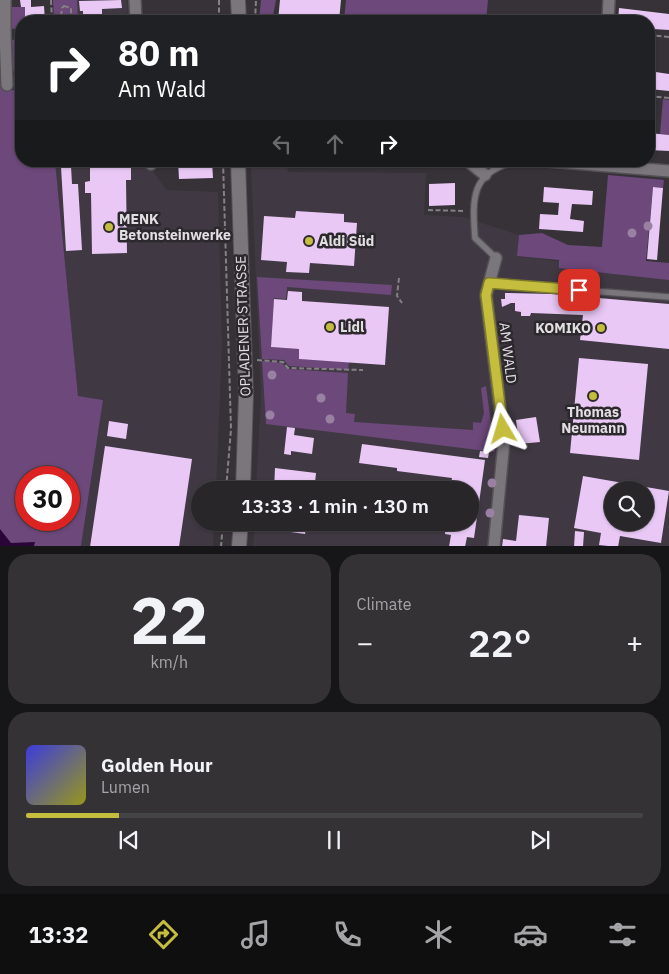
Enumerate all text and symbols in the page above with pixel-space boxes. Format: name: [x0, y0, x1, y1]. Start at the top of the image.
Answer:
text: 80 m: [118, 30, 200, 76]
icon: right: [35, 35, 100, 100]
text: Am Wald: [118, 74, 206, 103]
icon: left: [268, 130, 296, 158]
icon: ahead: [321, 130, 349, 158]
icon: right: [374, 130, 402, 158]
place label: MENK Betonsteinwerke: [119, 210, 231, 244]
marker: MENK Betonsteinwerke: [103, 221, 115, 233]
place label: Aldi Süd: [319, 232, 374, 250]
marker: Aldi Süd: [303, 235, 315, 247]
street label: OPLADENER STRASSE: [232, 255, 254, 397]
pin: [558, 269, 600, 311]
icon: arrive: [565, 276, 593, 304]
place label: Lidl: [340, 318, 364, 336]
place label: KOMIKO: [535, 319, 591, 337]
marker: Lidl: [324, 321, 336, 333]
street label: AM WALD: [495, 321, 521, 385]
marker: KOMIKO: [595, 322, 607, 334]
marker: Thomas Neumann: [587, 390, 599, 402]
position arrow: [476, 402, 528, 454]
place label: Thomas Neumann: [561, 403, 625, 437]
speed limit sign: 30: [15, 466, 80, 531]
map controls: [604, 481, 654, 531]
button: search: [604, 481, 654, 531]
text: 13:33 · 1 min · 130 m: [241, 494, 429, 518]
text: 22: [130, 577, 208, 662]
text: Climate: [357, 594, 412, 614]
text: 22°: [468, 618, 531, 667]
text: −: [357, 624, 373, 661]
text: +: [626, 624, 643, 661]
text: km/h: [150, 652, 188, 672]
text: Golden Hour: [101, 753, 213, 777]
text: Lumen: [101, 777, 150, 797]
icon: previous: [115, 826, 143, 854]
icon: pause: [320, 826, 348, 854]
icon: next: [526, 826, 554, 854]
icon: directions: [146, 917, 181, 952]
icon: music: [238, 917, 273, 952]
icon: phone: [330, 917, 365, 952]
icon: climate: [421, 917, 456, 952]
icon: car: [513, 917, 548, 952]
icon: filters: [605, 917, 640, 952]
text: 13:32: [28, 920, 89, 949]

